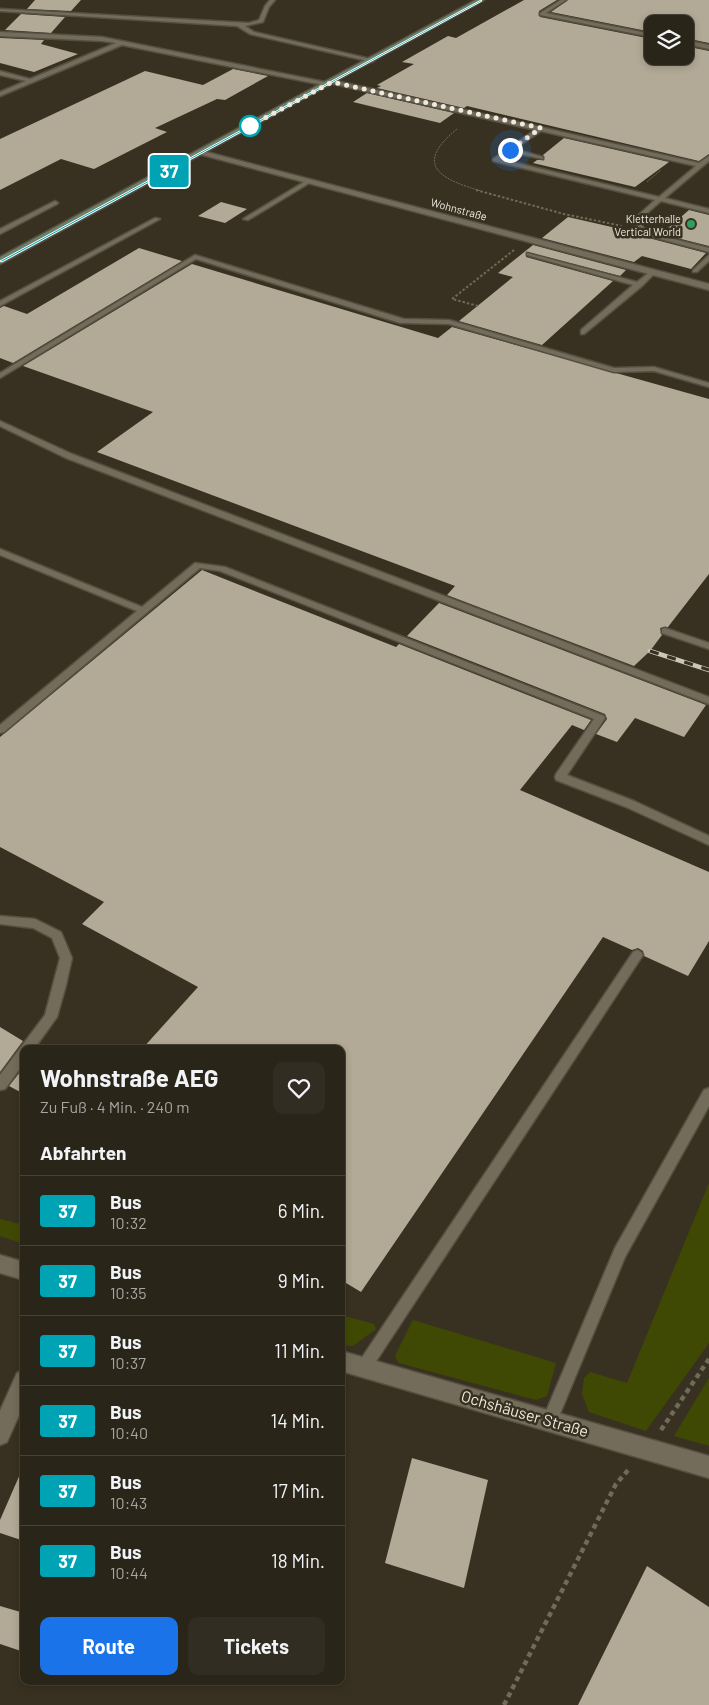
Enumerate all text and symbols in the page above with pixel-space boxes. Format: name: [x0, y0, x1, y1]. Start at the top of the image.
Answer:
map controls: [644, 15, 694, 65]
button: layers: [644, 15, 694, 65]
unlabelled marker: [239, 115, 261, 137]
your location: [498, 138, 523, 163]
line badge: 37: [146, 155, 192, 187]
text: 37: [160, 160, 178, 182]
street label: Wohnstraße: [429, 195, 489, 223]
place label: Kletterhalle Vertical World: [615, 212, 681, 238]
marker: Kletterhalle Vertical World: [685, 218, 697, 230]
button: heart: [273, 1062, 325, 1114]
text: Wohnstraße AEG: [40, 1063, 219, 1092]
text: Zu Fuß · 4 Min. · 240 m: [40, 1097, 190, 1116]
text: Abfahrten: [40, 1141, 126, 1164]
text: Bus: [110, 1190, 142, 1213]
text: 6 Min.: [278, 1199, 325, 1222]
text: 37: [58, 1200, 77, 1222]
text: 10:32: [110, 1213, 147, 1232]
text: Bus: [110, 1260, 142, 1283]
text: 9 Min.: [278, 1269, 325, 1292]
text: 37: [58, 1270, 77, 1292]
text: 10:35: [110, 1283, 147, 1302]
text: Bus: [110, 1330, 142, 1353]
text: 11 Min.: [274, 1339, 325, 1362]
text: 37: [58, 1340, 77, 1362]
text: 10:37: [110, 1353, 146, 1372]
street label: Ochshäuser Straße: [459, 1386, 591, 1440]
text: Bus: [110, 1400, 142, 1423]
text: 14 Min.: [271, 1409, 325, 1432]
text: 37: [58, 1410, 77, 1432]
text: 10:40: [110, 1423, 148, 1442]
text: Bus: [110, 1470, 142, 1493]
text: 17 Min.: [272, 1479, 325, 1502]
text: 37: [58, 1480, 77, 1502]
text: 10:43: [110, 1493, 147, 1512]
text: Bus: [110, 1540, 142, 1563]
text: 18 Min.: [271, 1549, 325, 1572]
text: 37: [58, 1550, 77, 1572]
text: 10:44: [110, 1563, 148, 1582]
button: Route: [40, 1617, 178, 1675]
button: Tickets: [188, 1617, 325, 1675]

